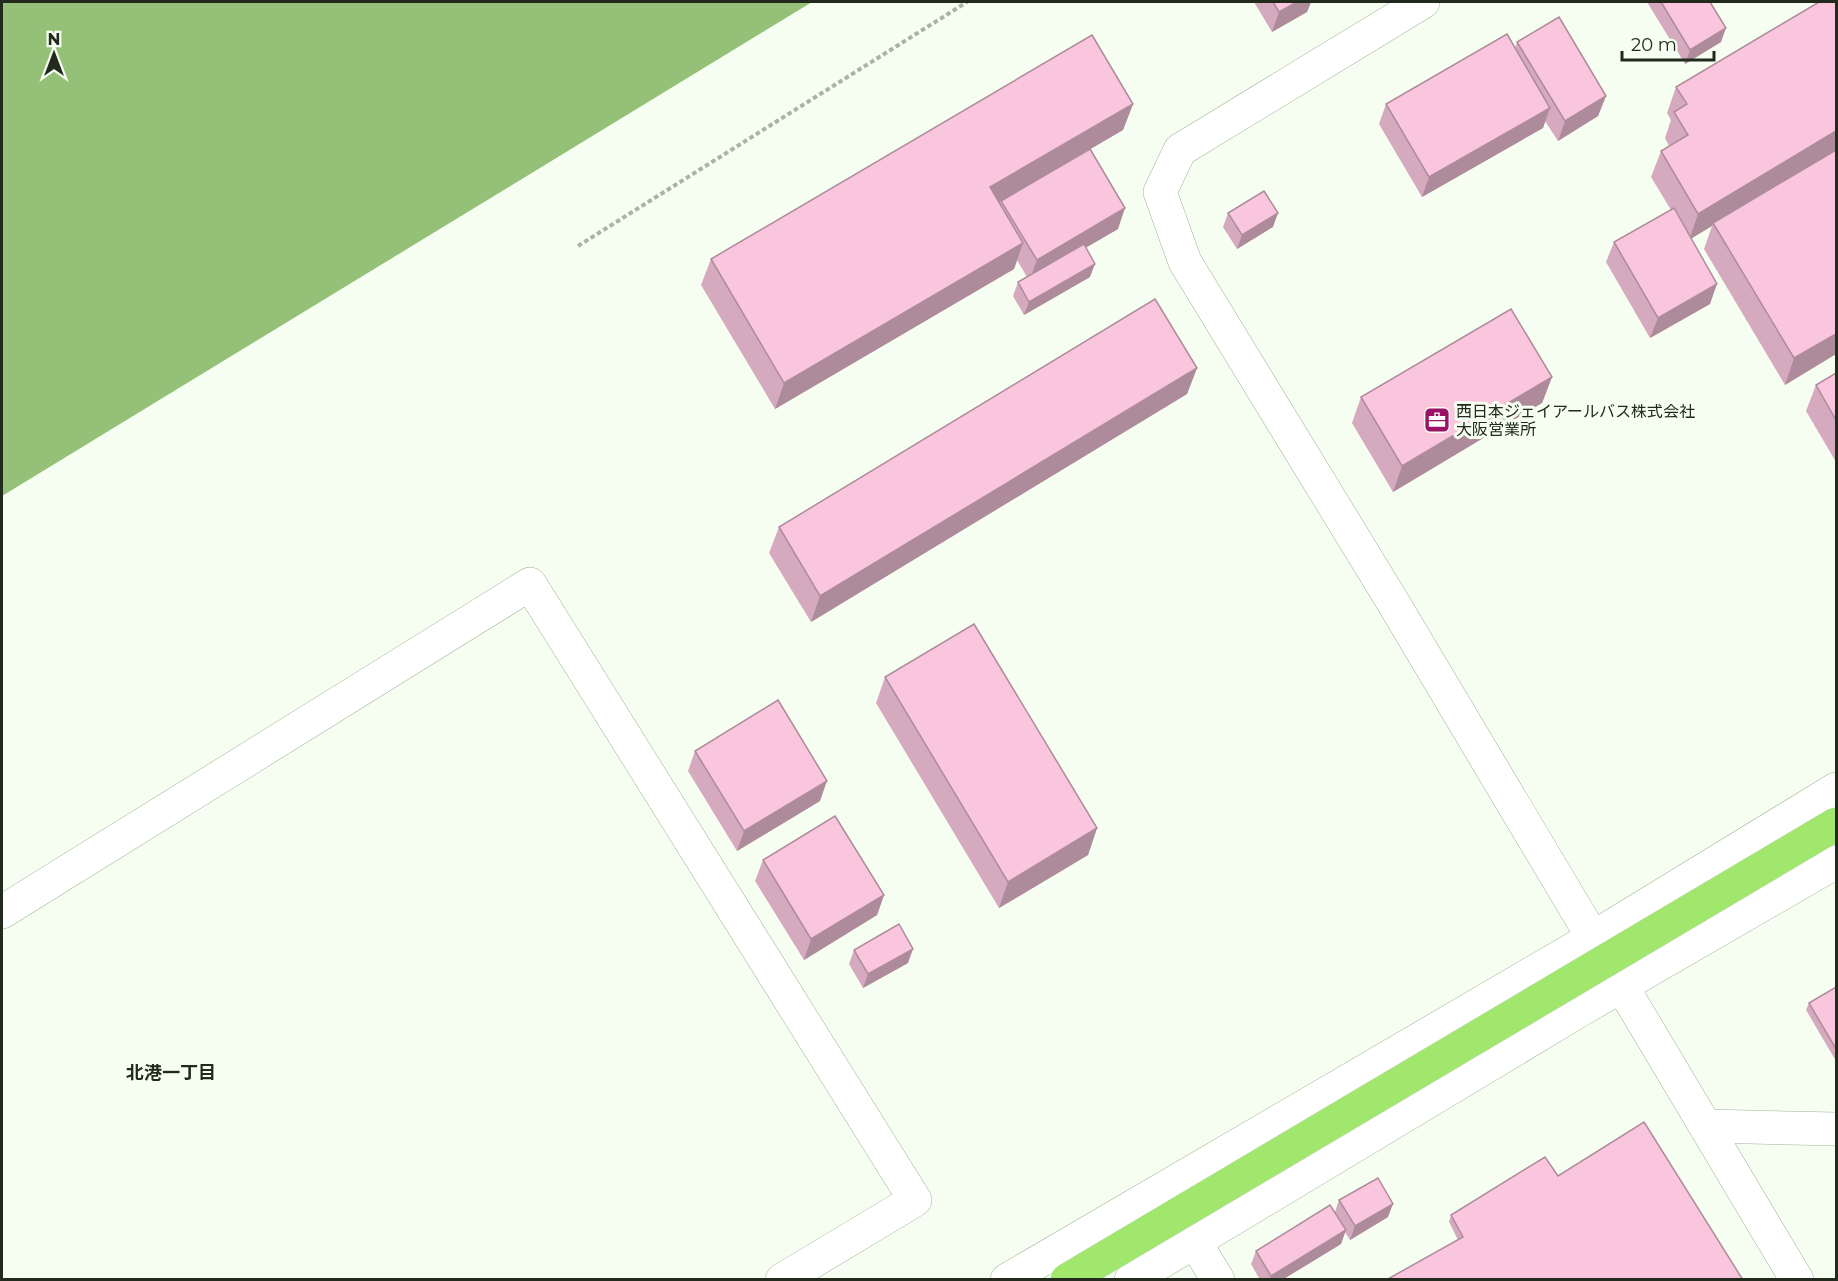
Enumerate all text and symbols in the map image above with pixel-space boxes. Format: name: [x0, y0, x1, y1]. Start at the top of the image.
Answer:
north arrow: [24, 24, 84, 84]
scale bar: [1622, 24, 1714, 62]
text: N: [48, 30, 60, 49]
text: 20 m: [1631, 34, 1677, 56]
place label: 西日本ジェイアールバス株式会社 大阪営業所: [1456, 402, 1695, 439]
office icon: 西日本ジェイアールバス株式会社 大阪営業所: [1422, 405, 1452, 435]
district label: 北港一丁目: [126, 1062, 216, 1084]

